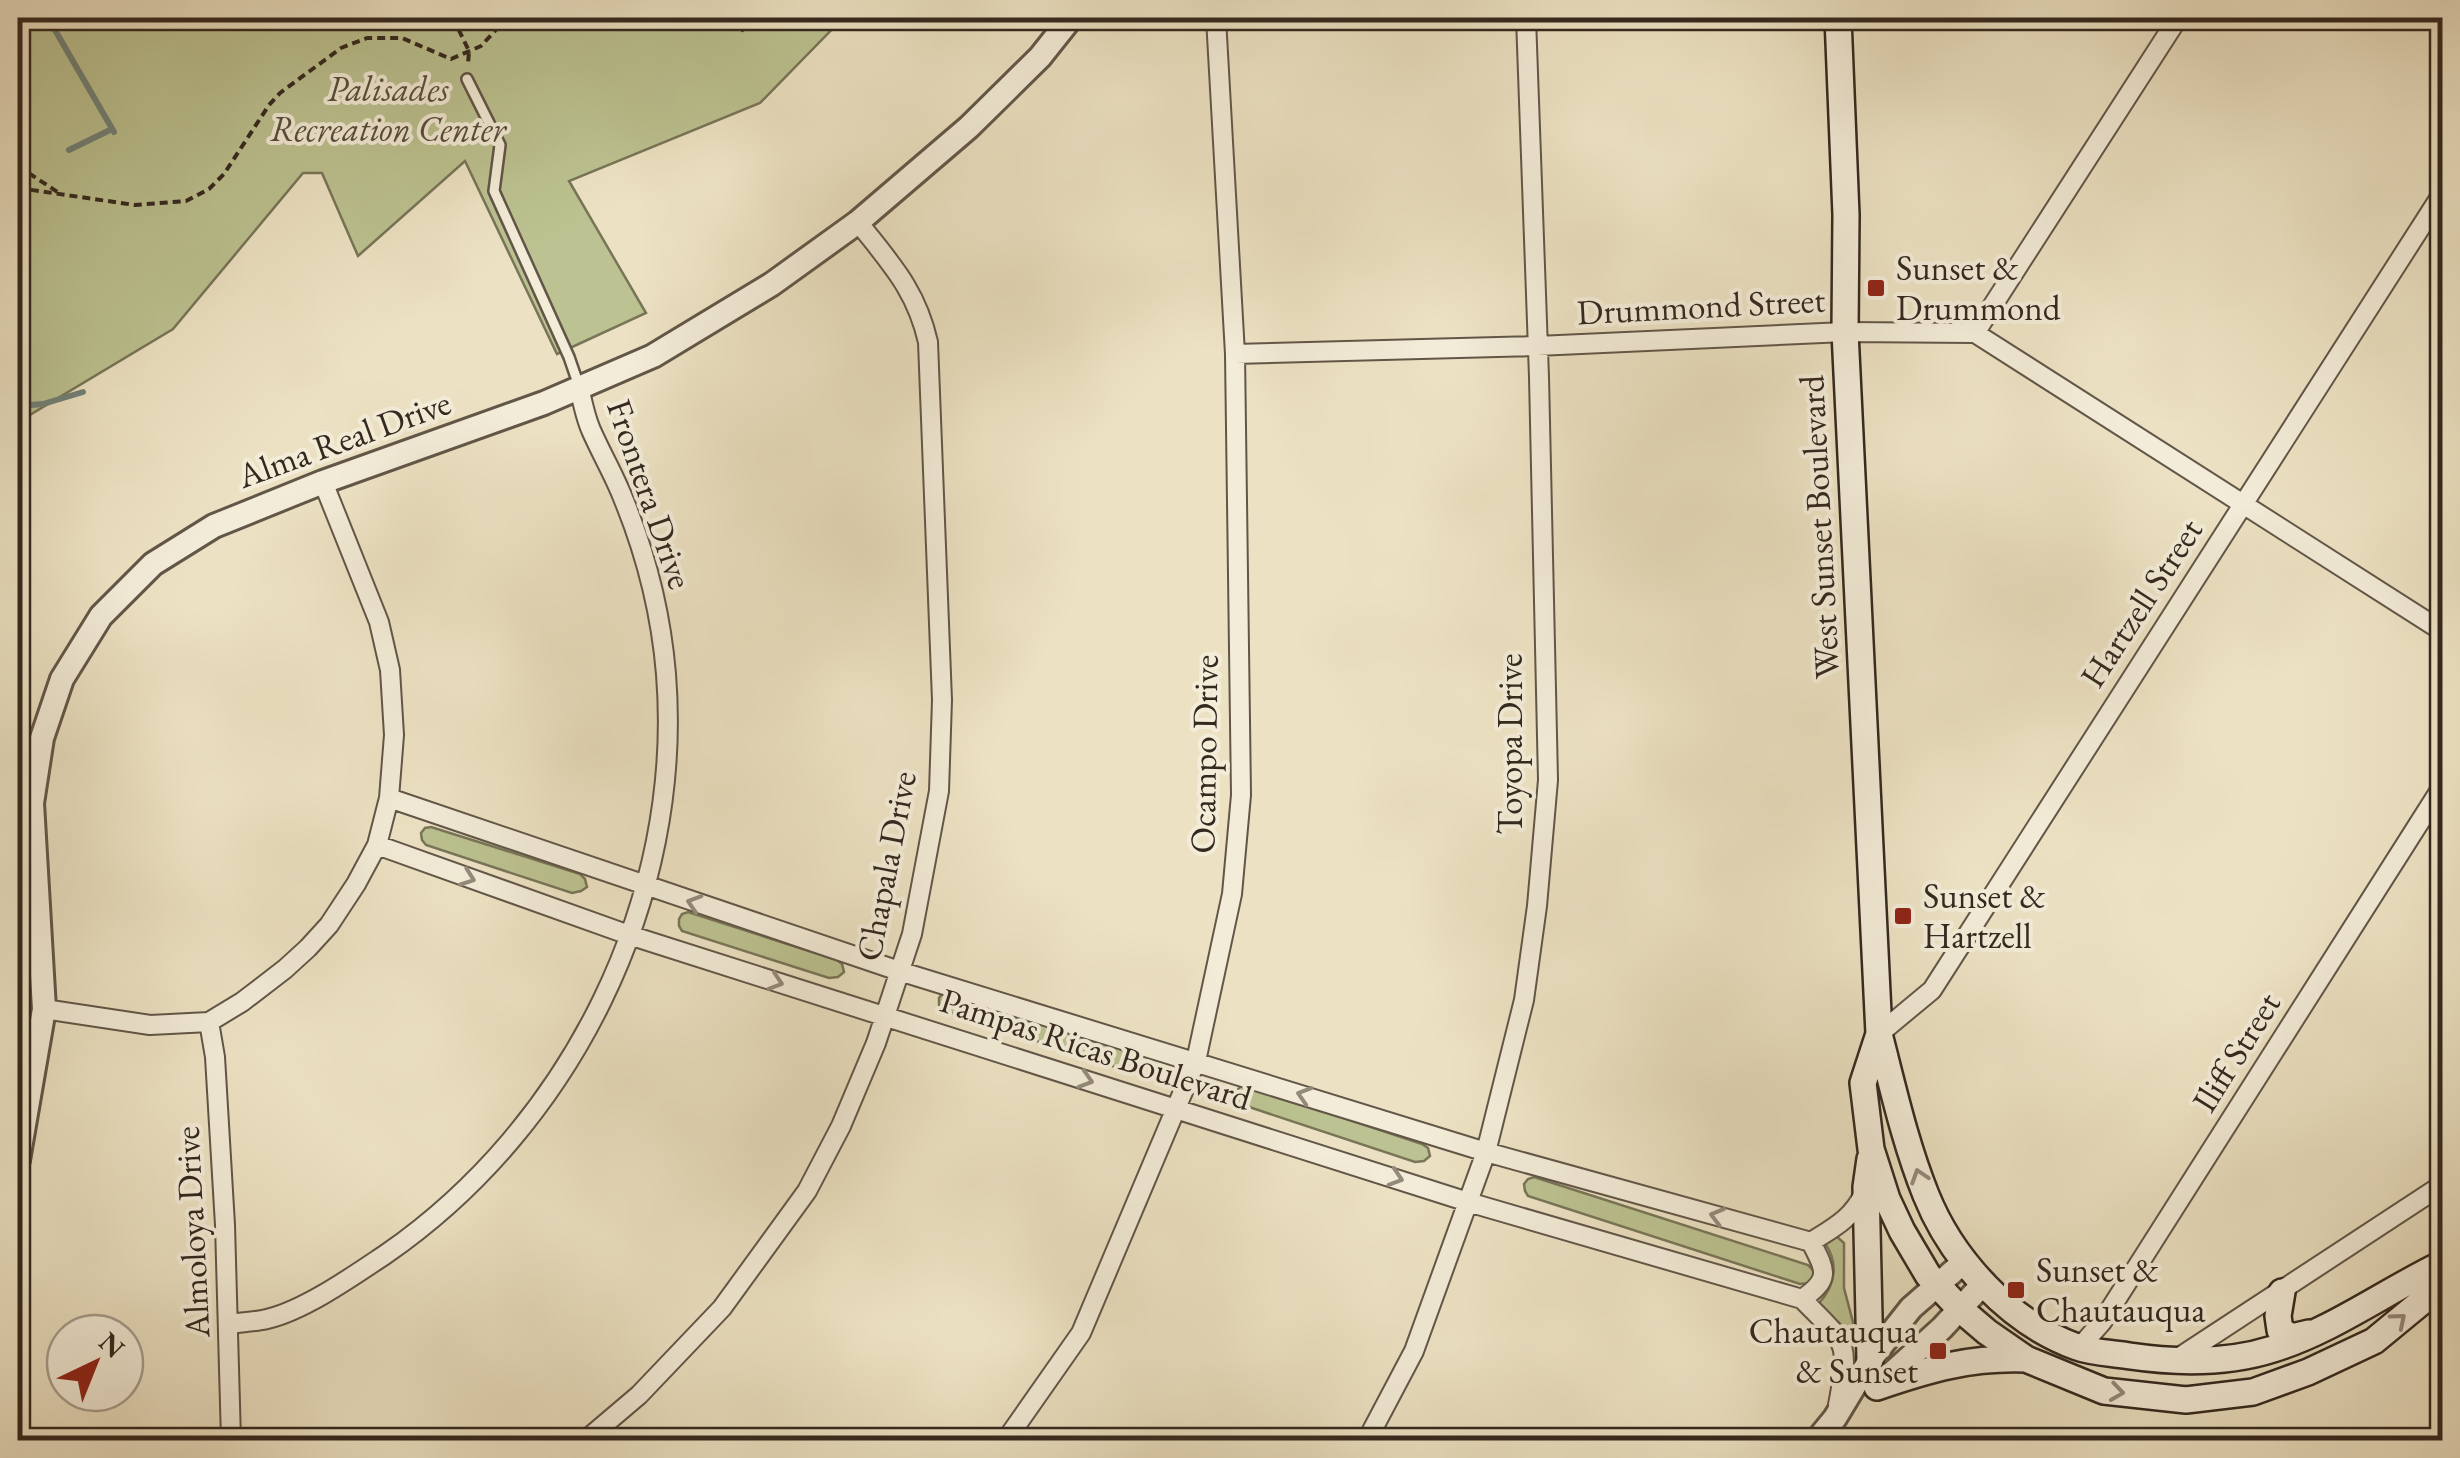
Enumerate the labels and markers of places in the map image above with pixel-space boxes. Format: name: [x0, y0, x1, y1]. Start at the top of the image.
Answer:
place label: Sunset & Drummond: [1896, 245, 2061, 330]
marker: Sunset & Drummond: [1865, 277, 1887, 299]
place label: Sunset & Hartzell: [1923, 873, 2046, 958]
marker: Sunset & Hartzell: [1892, 905, 1914, 927]
place label: Sunset & Chautauqua: [2036, 1247, 2205, 1332]
marker: Sunset & Chautauqua: [2005, 1279, 2027, 1301]
place label: Chautauqua & Sunset: [1749, 1308, 1918, 1393]
marker: Chautauqua & Sunset: [1927, 1340, 1949, 1362]

